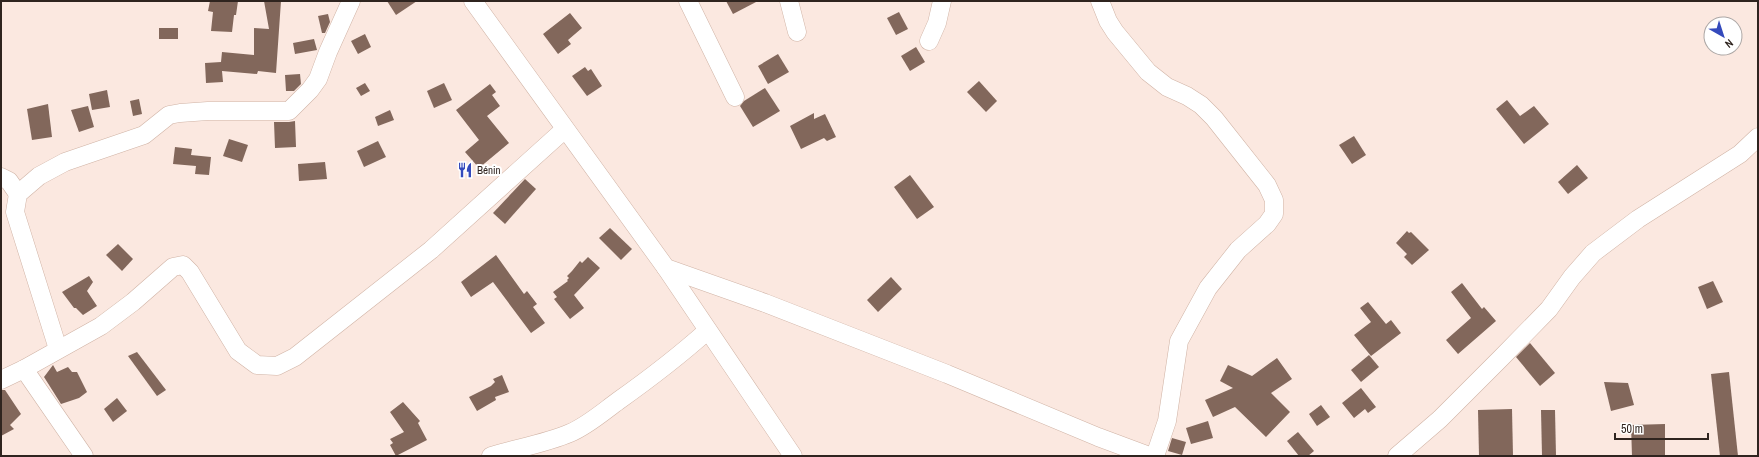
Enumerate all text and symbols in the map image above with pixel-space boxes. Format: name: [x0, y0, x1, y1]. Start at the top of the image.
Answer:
north arrow: [1703, 16, 1743, 56]
text: N: [1722, 36, 1736, 51]
restaurant icon: Bénin: [456, 161, 474, 179]
place label: Bénin: [477, 163, 501, 177]
scale bar: [1615, 415, 1708, 441]
text: 50 m: [1621, 421, 1643, 437]

